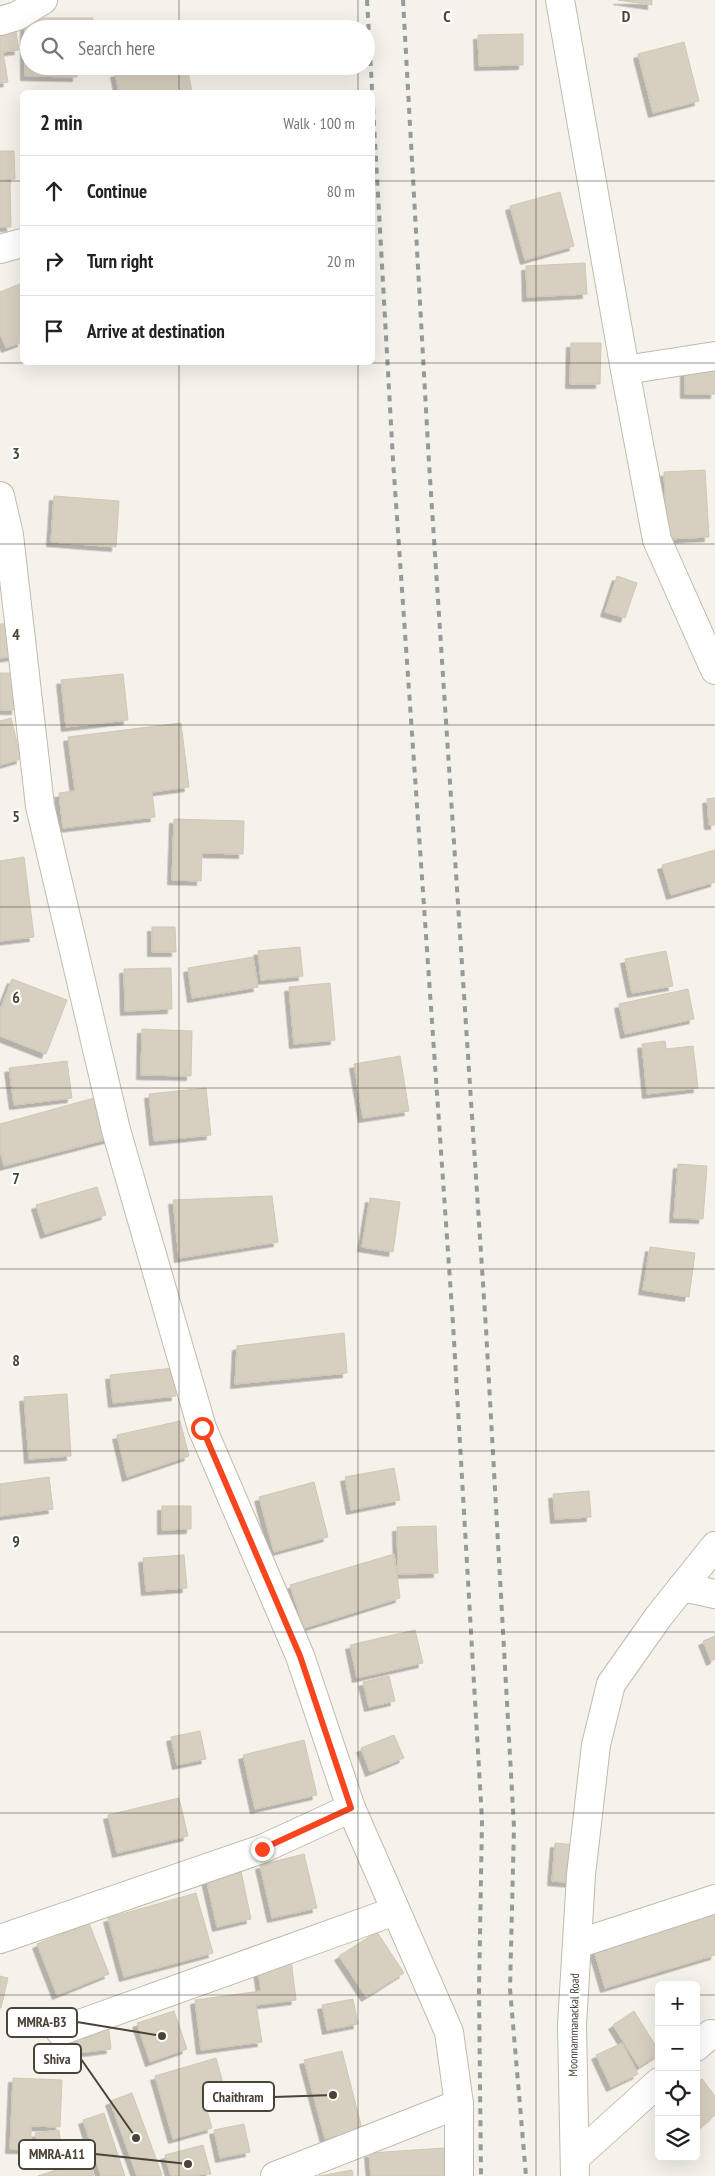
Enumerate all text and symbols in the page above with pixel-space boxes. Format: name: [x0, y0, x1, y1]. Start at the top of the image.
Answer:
text: C: [443, 6, 451, 26]
text: D: [622, 6, 631, 26]
search box: [20, 20, 375, 75]
icon: search: [38, 34, 66, 62]
text: Search here: [78, 36, 155, 60]
text: 2 min: [40, 109, 82, 136]
text: Walk · 100 m: [283, 113, 355, 133]
icon: ahead: [40, 177, 68, 205]
text: Continue: [87, 179, 147, 203]
text: 80 m: [327, 181, 355, 201]
icon: right: [40, 247, 68, 275]
text: Turn right: [87, 249, 153, 273]
text: 20 m: [327, 251, 355, 271]
icon: arrive: [40, 317, 68, 345]
text: Arrive at destination: [87, 319, 225, 343]
text: 3: [12, 443, 20, 463]
text: 4: [12, 624, 20, 644]
text: 5: [12, 806, 20, 826]
text: 6: [12, 987, 20, 1007]
text: 7: [12, 1168, 20, 1188]
text: 8: [12, 1350, 20, 1370]
route start: [191, 1417, 214, 1440]
text: 9: [12, 1531, 20, 1551]
route end: [251, 1838, 274, 1861]
street label: Moonnammanackal Road: [565, 1973, 582, 2077]
map controls: [655, 1981, 700, 2161]
button: +: [655, 1981, 700, 2026]
callout: MMRA-B3: [7, 2008, 77, 2037]
text: MMRA-B3: [17, 2013, 67, 2031]
button: −: [655, 2026, 700, 2071]
callout: Shiva: [34, 2044, 81, 2073]
text: Shiva: [44, 2050, 71, 2068]
button: locate: [655, 2071, 700, 2116]
callout: Chaithram: [203, 2082, 274, 2111]
text: Chaithram: [212, 2088, 264, 2106]
button: layers: [655, 2116, 700, 2161]
callout: MMRA-A11: [19, 2140, 95, 2169]
text: MMRA-A11: [29, 2145, 85, 2163]

